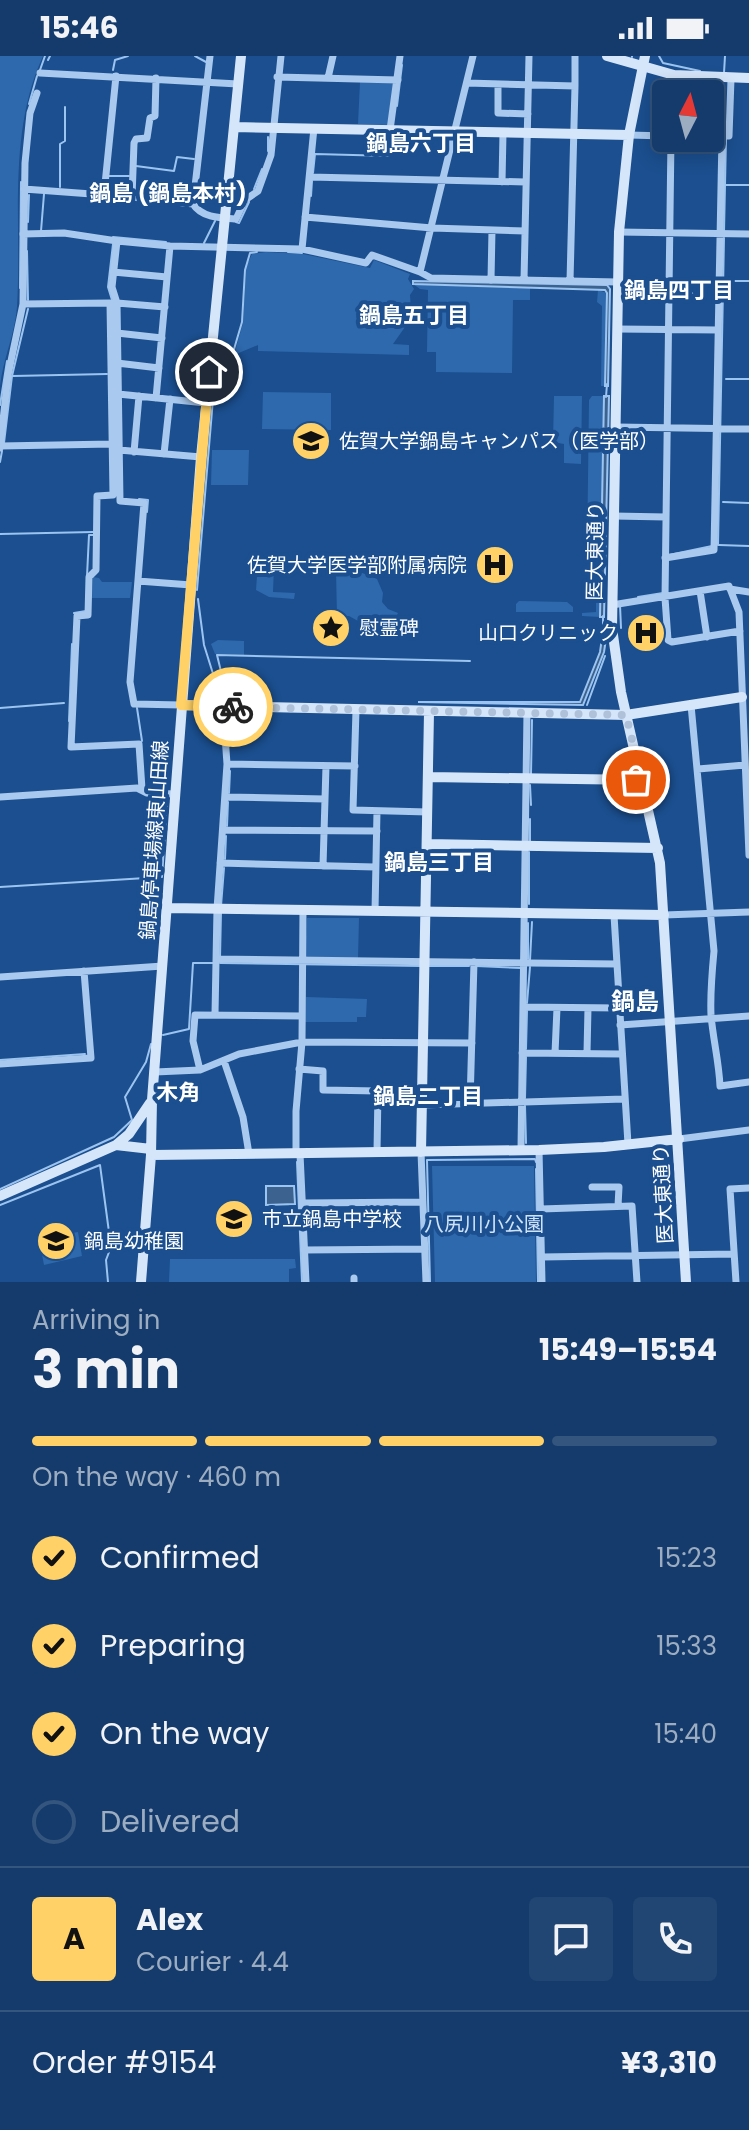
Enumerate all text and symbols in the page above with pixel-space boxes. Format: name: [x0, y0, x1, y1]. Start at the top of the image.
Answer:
text: 15:46: [40, 6, 119, 49]
north arrow: [652, 80, 724, 152]
map controls: [652, 80, 724, 152]
district label: 鍋島六丁目: [366, 128, 476, 159]
district label: 鍋島 (鍋島本村): [89, 178, 247, 209]
district label: 鍋島四丁目: [624, 275, 734, 306]
district label: 鍋島五丁目: [359, 300, 469, 331]
pin: [175, 338, 243, 406]
icon: home: [187, 350, 231, 394]
school or university icon: 佐賀大学鍋島キャンパス（医学部）: [290, 420, 332, 462]
place label: 佐賀大学鍋島キャンパス（医学部）: [339, 427, 659, 455]
street label: 医大東通り: [580, 501, 610, 601]
hospital icon: 佐賀大学医学部附属病院: [474, 544, 516, 586]
place label: 佐賀大学医学部附属病院: [247, 551, 467, 579]
place icon: 慰霊碑: [310, 607, 352, 649]
hospital icon: 山口クリニック: [625, 612, 667, 654]
place label: 慰霊碑: [359, 614, 419, 642]
place label: 山口クリニック: [478, 619, 618, 647]
courier: [193, 667, 273, 747]
icon: bike: [211, 685, 255, 729]
street label: 鍋島停車場線東山田線: [133, 739, 175, 941]
pin: [602, 746, 670, 814]
icon: bag: [614, 758, 658, 802]
district label: 鍋島三丁目: [384, 847, 494, 878]
district label: 鍋島: [611, 985, 659, 1018]
district label: 木角: [156, 1077, 200, 1108]
district label: 鍋島二丁目: [373, 1081, 483, 1112]
street label: 医大東通り: [646, 1143, 680, 1245]
school or university icon: 市立鍋島中学校: [213, 1198, 255, 1240]
place label: 市立鍋島中学校: [262, 1205, 402, 1233]
park label: 八尻川小公園: [424, 1210, 544, 1238]
school or university icon: 鍋島幼稚園: [35, 1220, 77, 1262]
place label: 鍋島幼稚園: [84, 1227, 184, 1255]
text: Arriving in: [32, 1302, 161, 1338]
text: 15:49–15:54: [539, 1328, 717, 1371]
text: 3 min: [32, 1333, 180, 1406]
text: On the way · 460 m: [32, 1459, 281, 1495]
icon: check: [32, 1536, 76, 1580]
text: Confirmed: [100, 1536, 260, 1579]
text: 15:23: [657, 1540, 717, 1576]
icon: check: [32, 1624, 76, 1668]
text: Preparing: [100, 1624, 246, 1667]
text: 15:33: [656, 1628, 717, 1664]
icon: check: [32, 1712, 76, 1756]
text: On the way: [100, 1712, 269, 1755]
text: 15:40: [654, 1716, 717, 1752]
text: Delivered: [100, 1800, 240, 1843]
button: chat: [529, 1897, 613, 1981]
button: phone: [633, 1897, 717, 1981]
text: Alex: [136, 1898, 203, 1941]
text: A: [63, 1917, 85, 1960]
text: Courier · 4.4: [136, 1944, 289, 1980]
text: Order #9154: [32, 2041, 216, 2084]
text: ¥3,310: [621, 2041, 717, 2084]

